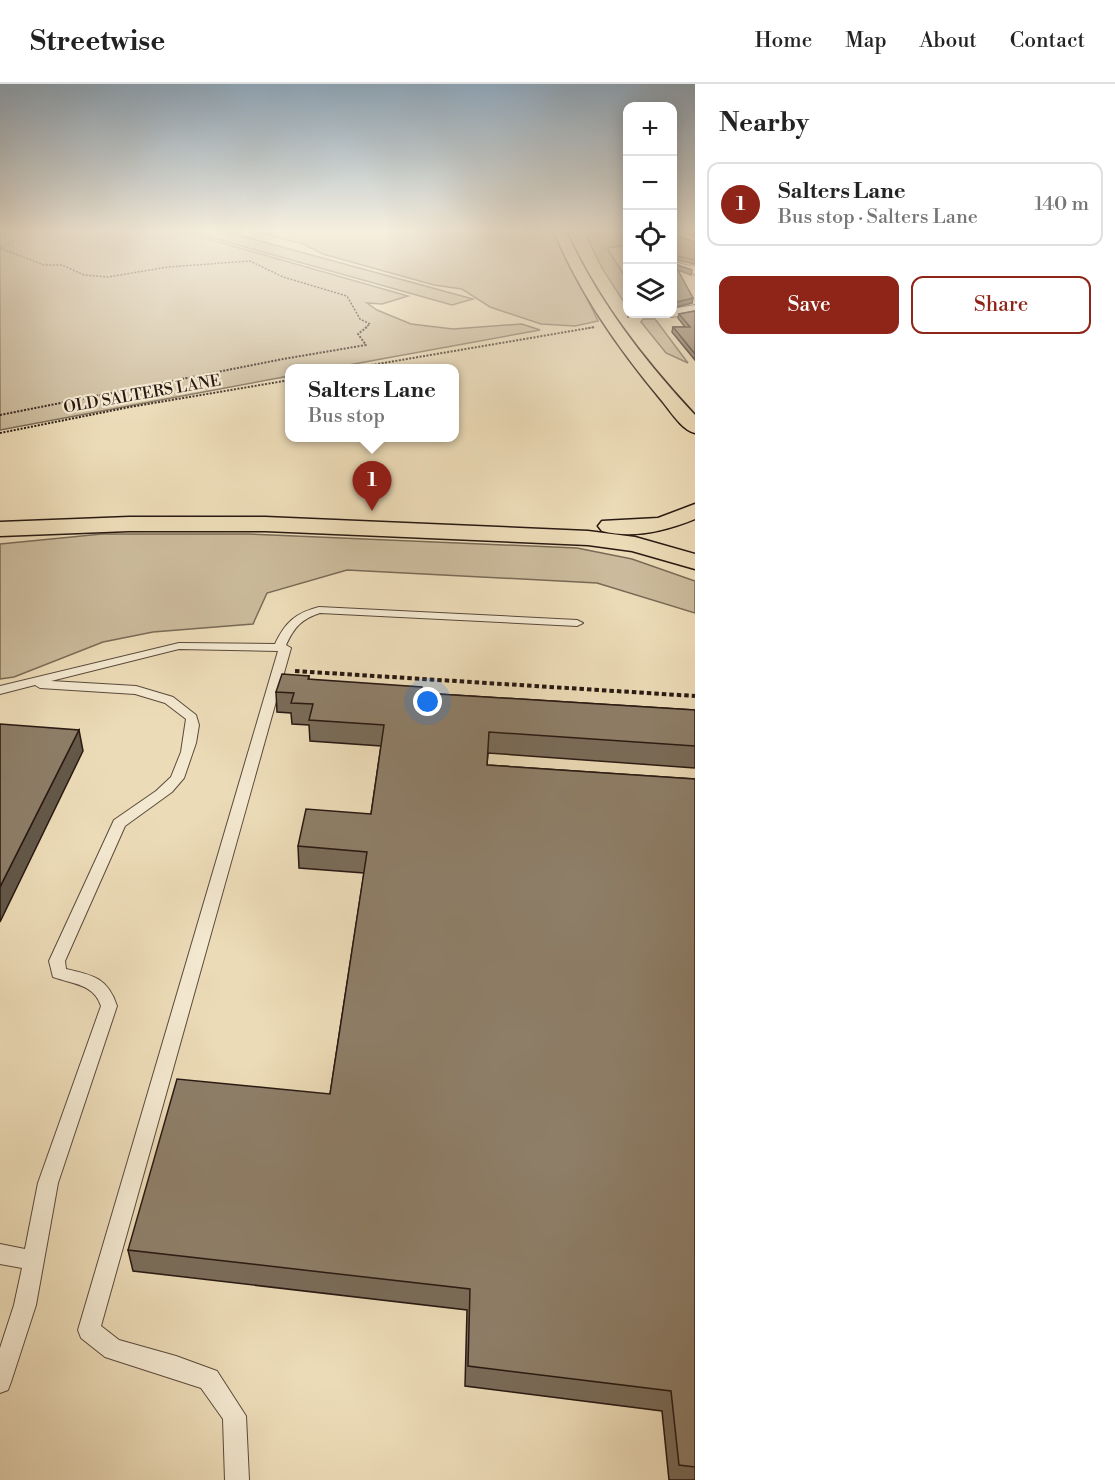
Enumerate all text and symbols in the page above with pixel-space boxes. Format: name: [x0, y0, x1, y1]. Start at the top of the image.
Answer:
text: Streetwise: [30, 24, 165, 59]
text: Home: [755, 28, 812, 54]
text: Map: [845, 28, 887, 54]
text: About: [920, 28, 977, 54]
text: Contact: [1010, 28, 1085, 54]
map controls: [623, 102, 677, 318]
button: +: [623, 102, 677, 156]
text: Nearby: [719, 107, 809, 139]
button: −: [623, 156, 677, 210]
text: Salters Lane: [778, 178, 906, 205]
text: 1: [736, 192, 745, 217]
text: 140 m: [1034, 192, 1089, 217]
text: Bus stop · Salters Lane: [778, 205, 978, 230]
button: locate: [623, 210, 677, 264]
button: layers: [623, 264, 677, 318]
button: Save: [719, 276, 899, 334]
button: Share: [911, 276, 1091, 334]
popup: [285, 364, 459, 442]
street label: OLD SALTERS LANE: [62, 370, 222, 418]
text: Salters Lane: [308, 377, 436, 404]
text: Bus stop: [308, 404, 385, 429]
pin: 1: [352, 462, 392, 511]
your location: [413, 687, 442, 716]

